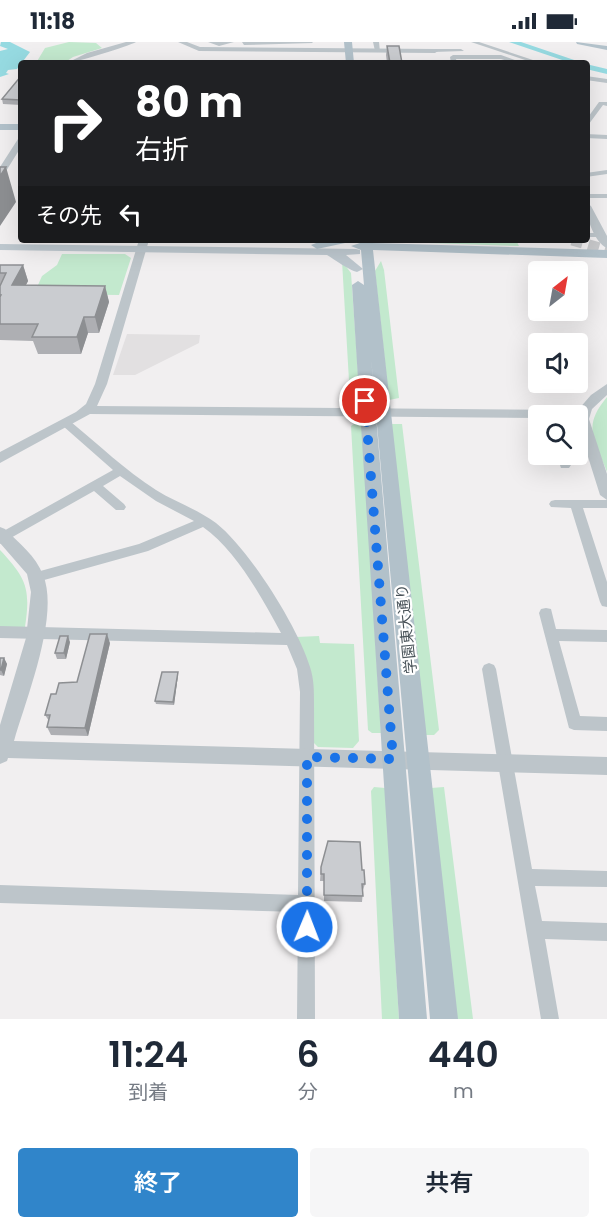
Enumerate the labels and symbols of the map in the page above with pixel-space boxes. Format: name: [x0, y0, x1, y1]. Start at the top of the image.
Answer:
north arrow: [528, 261, 588, 321]
pin: [339, 375, 390, 426]
street label: 学園東大通り: [391, 583, 421, 675]
position arrow: [275, 895, 339, 959]

